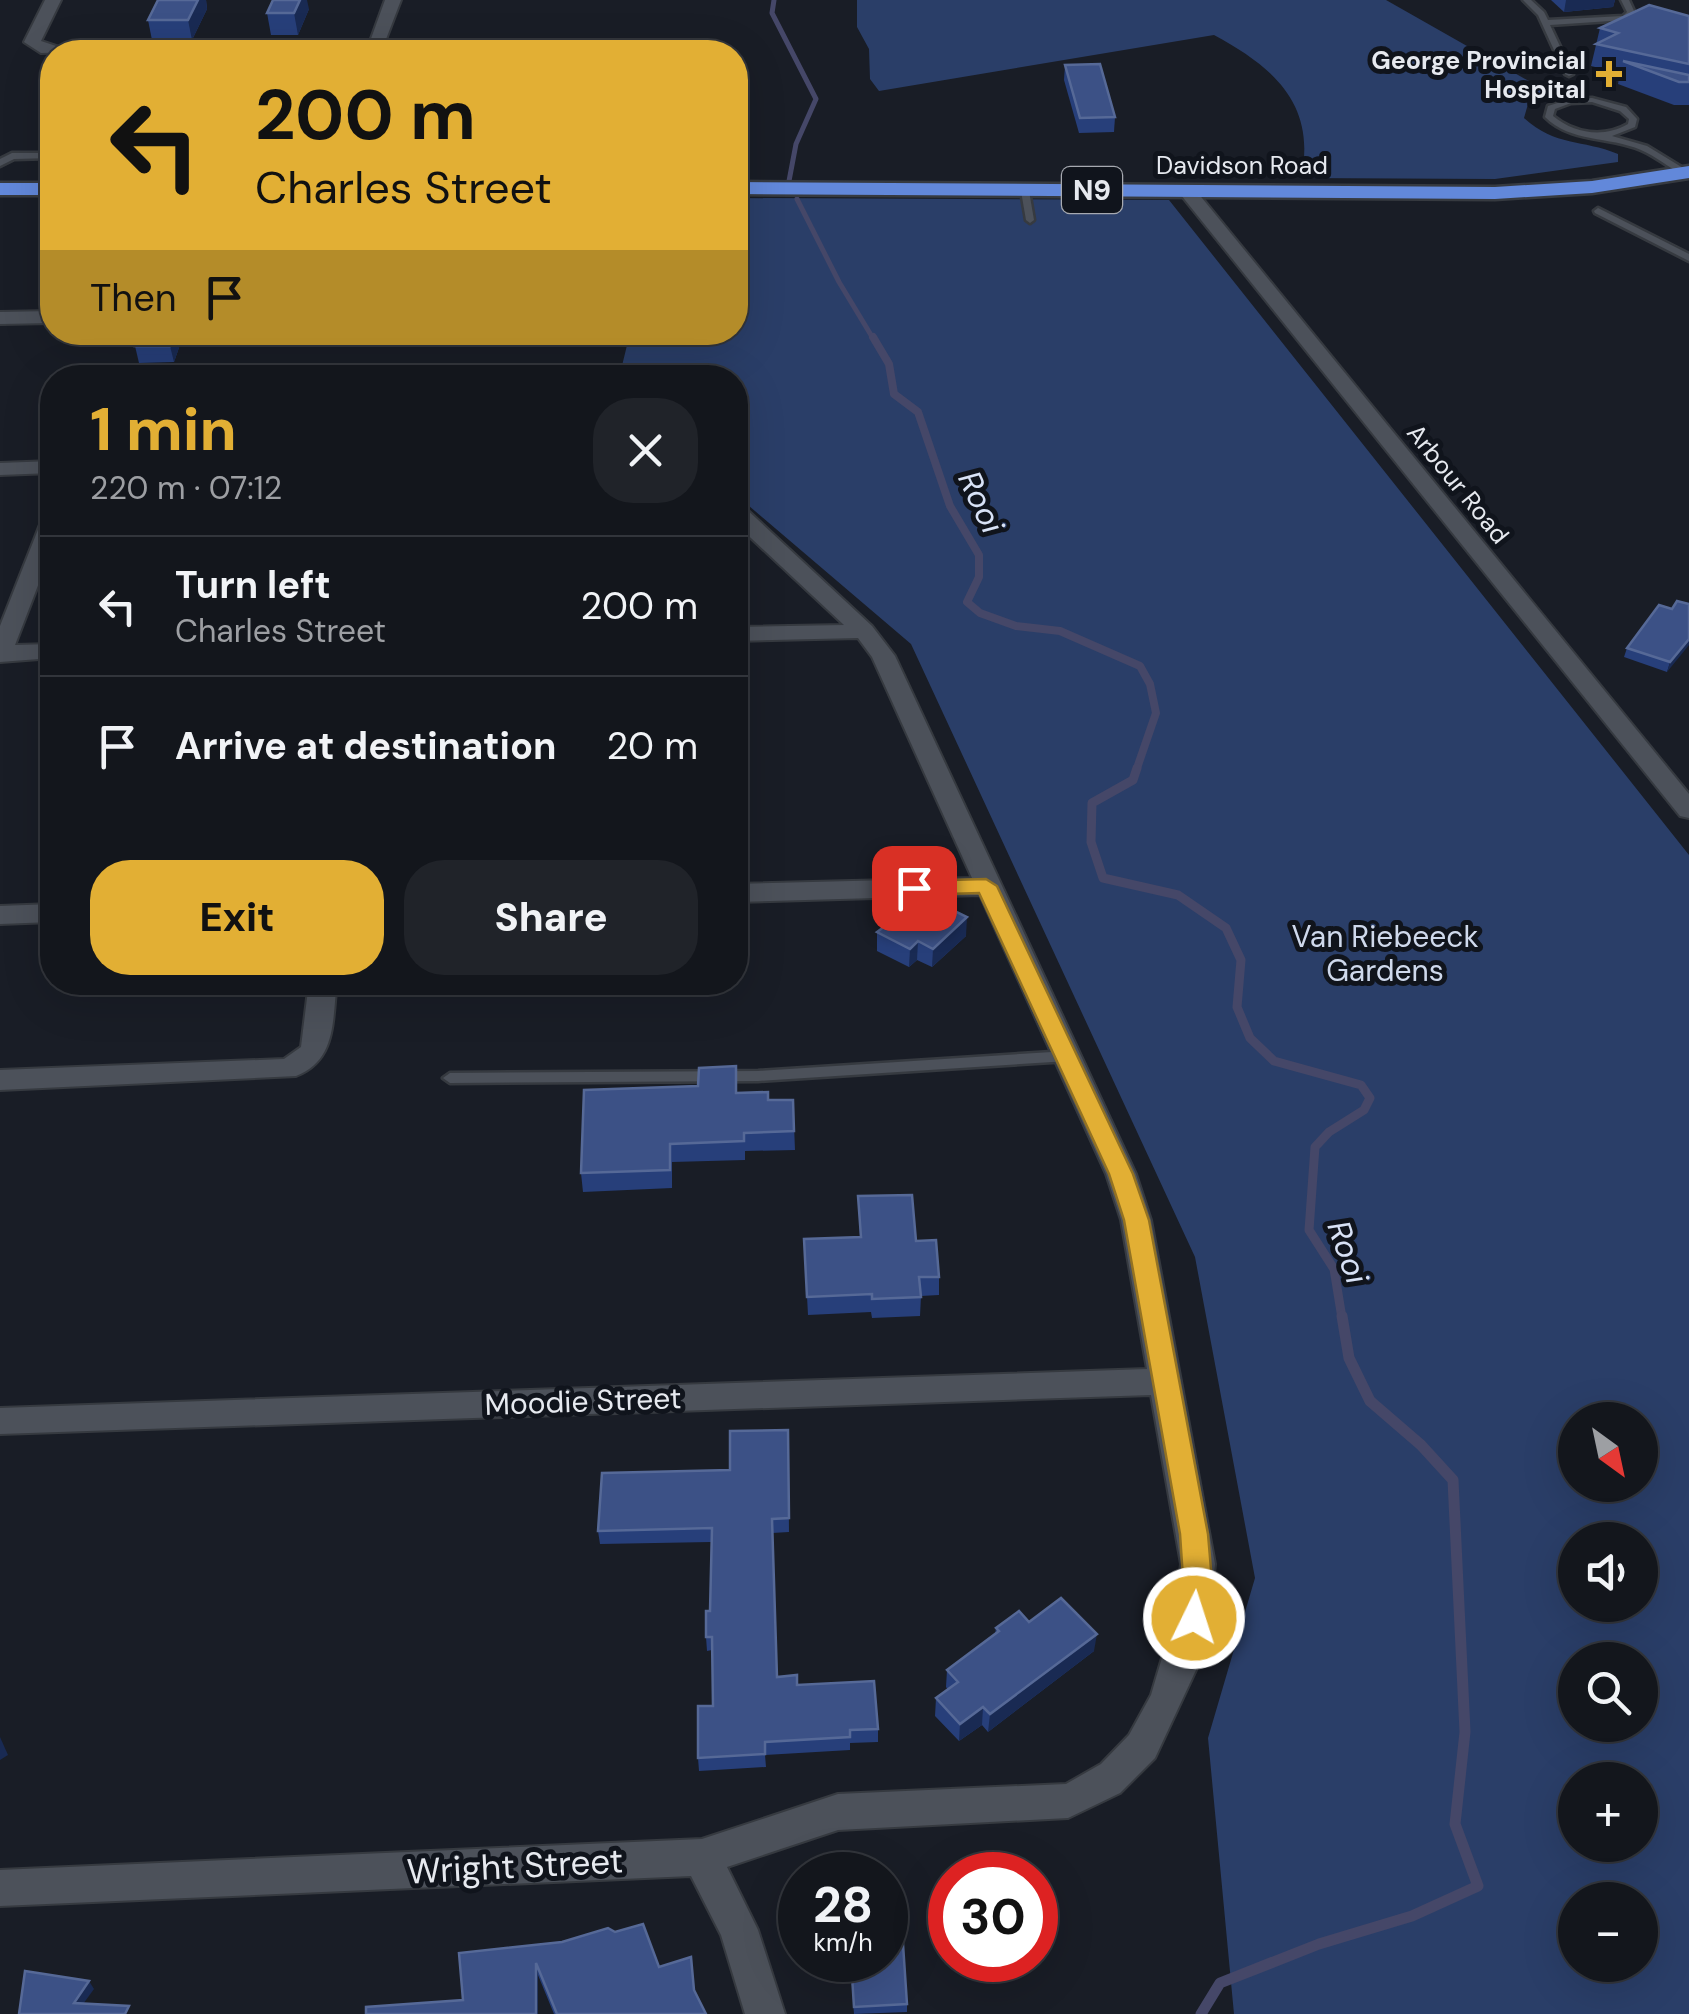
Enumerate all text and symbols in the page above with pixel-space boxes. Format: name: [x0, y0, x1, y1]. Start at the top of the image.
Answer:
place label: George Provincial Hospital: [1371, 44, 1586, 106]
marker: George Provincial Hospital: [1596, 61, 1622, 87]
text: 200 m: [255, 70, 476, 161]
icon: left: [90, 80, 220, 210]
street label: Davidson Road: [1156, 149, 1328, 182]
text: Charles Street: [255, 158, 552, 217]
road number: N9: [1062, 167, 1122, 213]
icon: arrive: [197, 270, 252, 325]
text: Then: [90, 273, 177, 323]
text: 1 min: [90, 390, 237, 469]
button: close: [593, 398, 698, 503]
street label: Arbour Road: [1400, 417, 1516, 551]
water label: Rooi: [948, 464, 1014, 541]
text: 220 m · 07:12: [90, 467, 282, 509]
text: Turn left: [175, 560, 331, 610]
icon: left: [90, 579, 145, 634]
text: 200 m: [581, 581, 698, 631]
text: Charles Street: [175, 610, 386, 652]
icon: arrive: [90, 719, 145, 774]
text: Arrive at destination: [175, 721, 557, 771]
text: 20 m: [607, 721, 698, 771]
pin: [872, 846, 957, 931]
button: Exit: [90, 860, 384, 975]
button: Share: [404, 860, 698, 975]
icon: arrive: [887, 861, 942, 916]
park label: Van Riebeeck Gardens: [1291, 917, 1479, 990]
water label: Rooi: [1318, 1215, 1379, 1290]
street label: Moodie Street: [484, 1378, 682, 1424]
north arrow: [1558, 1402, 1658, 1502]
map controls: [1558, 1402, 1658, 1982]
button: sound: [1558, 1522, 1658, 1622]
position arrow: [1142, 1566, 1246, 1670]
button: search: [1558, 1642, 1658, 1742]
button: +: [1558, 1762, 1658, 1862]
street label: Wright Street: [406, 1837, 624, 1895]
speed limit sign: 30: [928, 1852, 1058, 1982]
text: 28: [813, 1872, 873, 1938]
button: −: [1558, 1882, 1658, 1982]
text: km/h: [813, 1926, 873, 1959]

